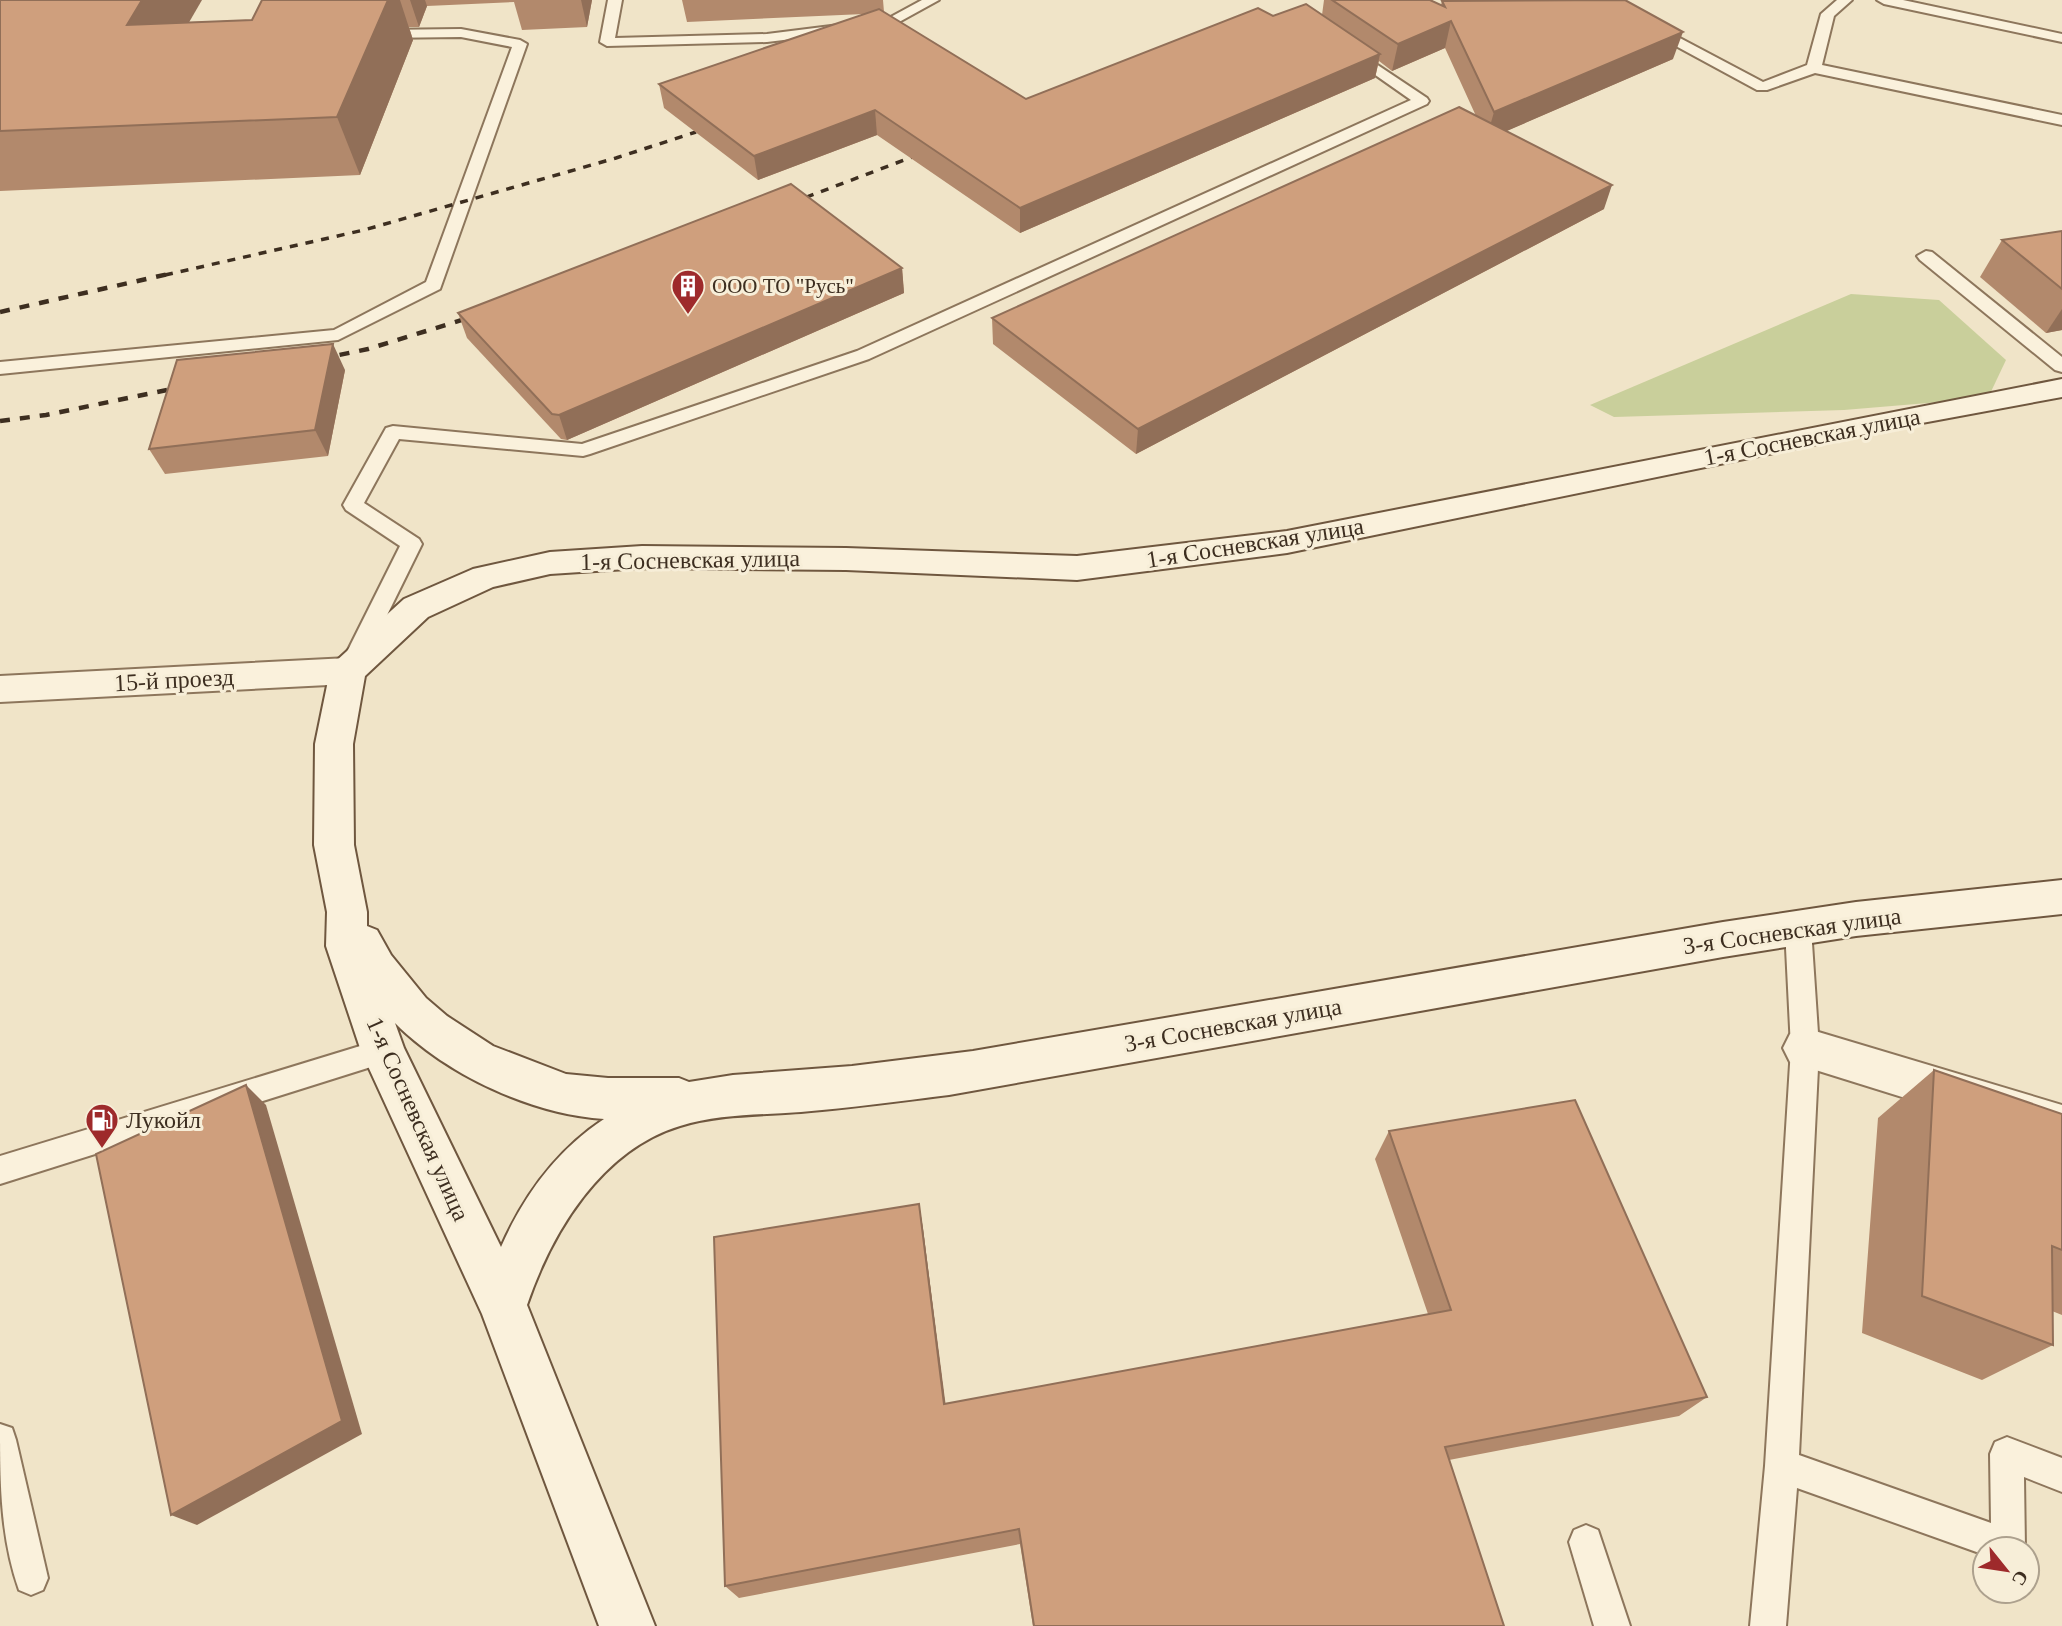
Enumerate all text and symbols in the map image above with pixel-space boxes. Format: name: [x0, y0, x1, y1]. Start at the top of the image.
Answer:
building icon: ООО ТО "Русь": [669, 267, 707, 316]
place label: ООО ТО "Русь": [712, 274, 854, 298]
street label: 1-я Сосневская улица: [1702, 403, 1923, 471]
street label: 1-я Сосневская улица: [1144, 513, 1366, 573]
street label: 1-я Сосневская улица: [580, 545, 800, 575]
street label: 15-й проезд: [113, 664, 235, 696]
street label: 3-я Сосневская улица: [1681, 903, 1903, 959]
street label: 3-я Сосневская улица: [1122, 993, 1344, 1057]
street label: 1-я Сосневская улица: [361, 1013, 475, 1225]
fuel station icon: Лукойл: [83, 1101, 121, 1150]
place label: Лукойл: [126, 1107, 201, 1133]
north arrow: [1971, 1535, 2041, 1605]
text: С: [2008, 1567, 2033, 1589]

